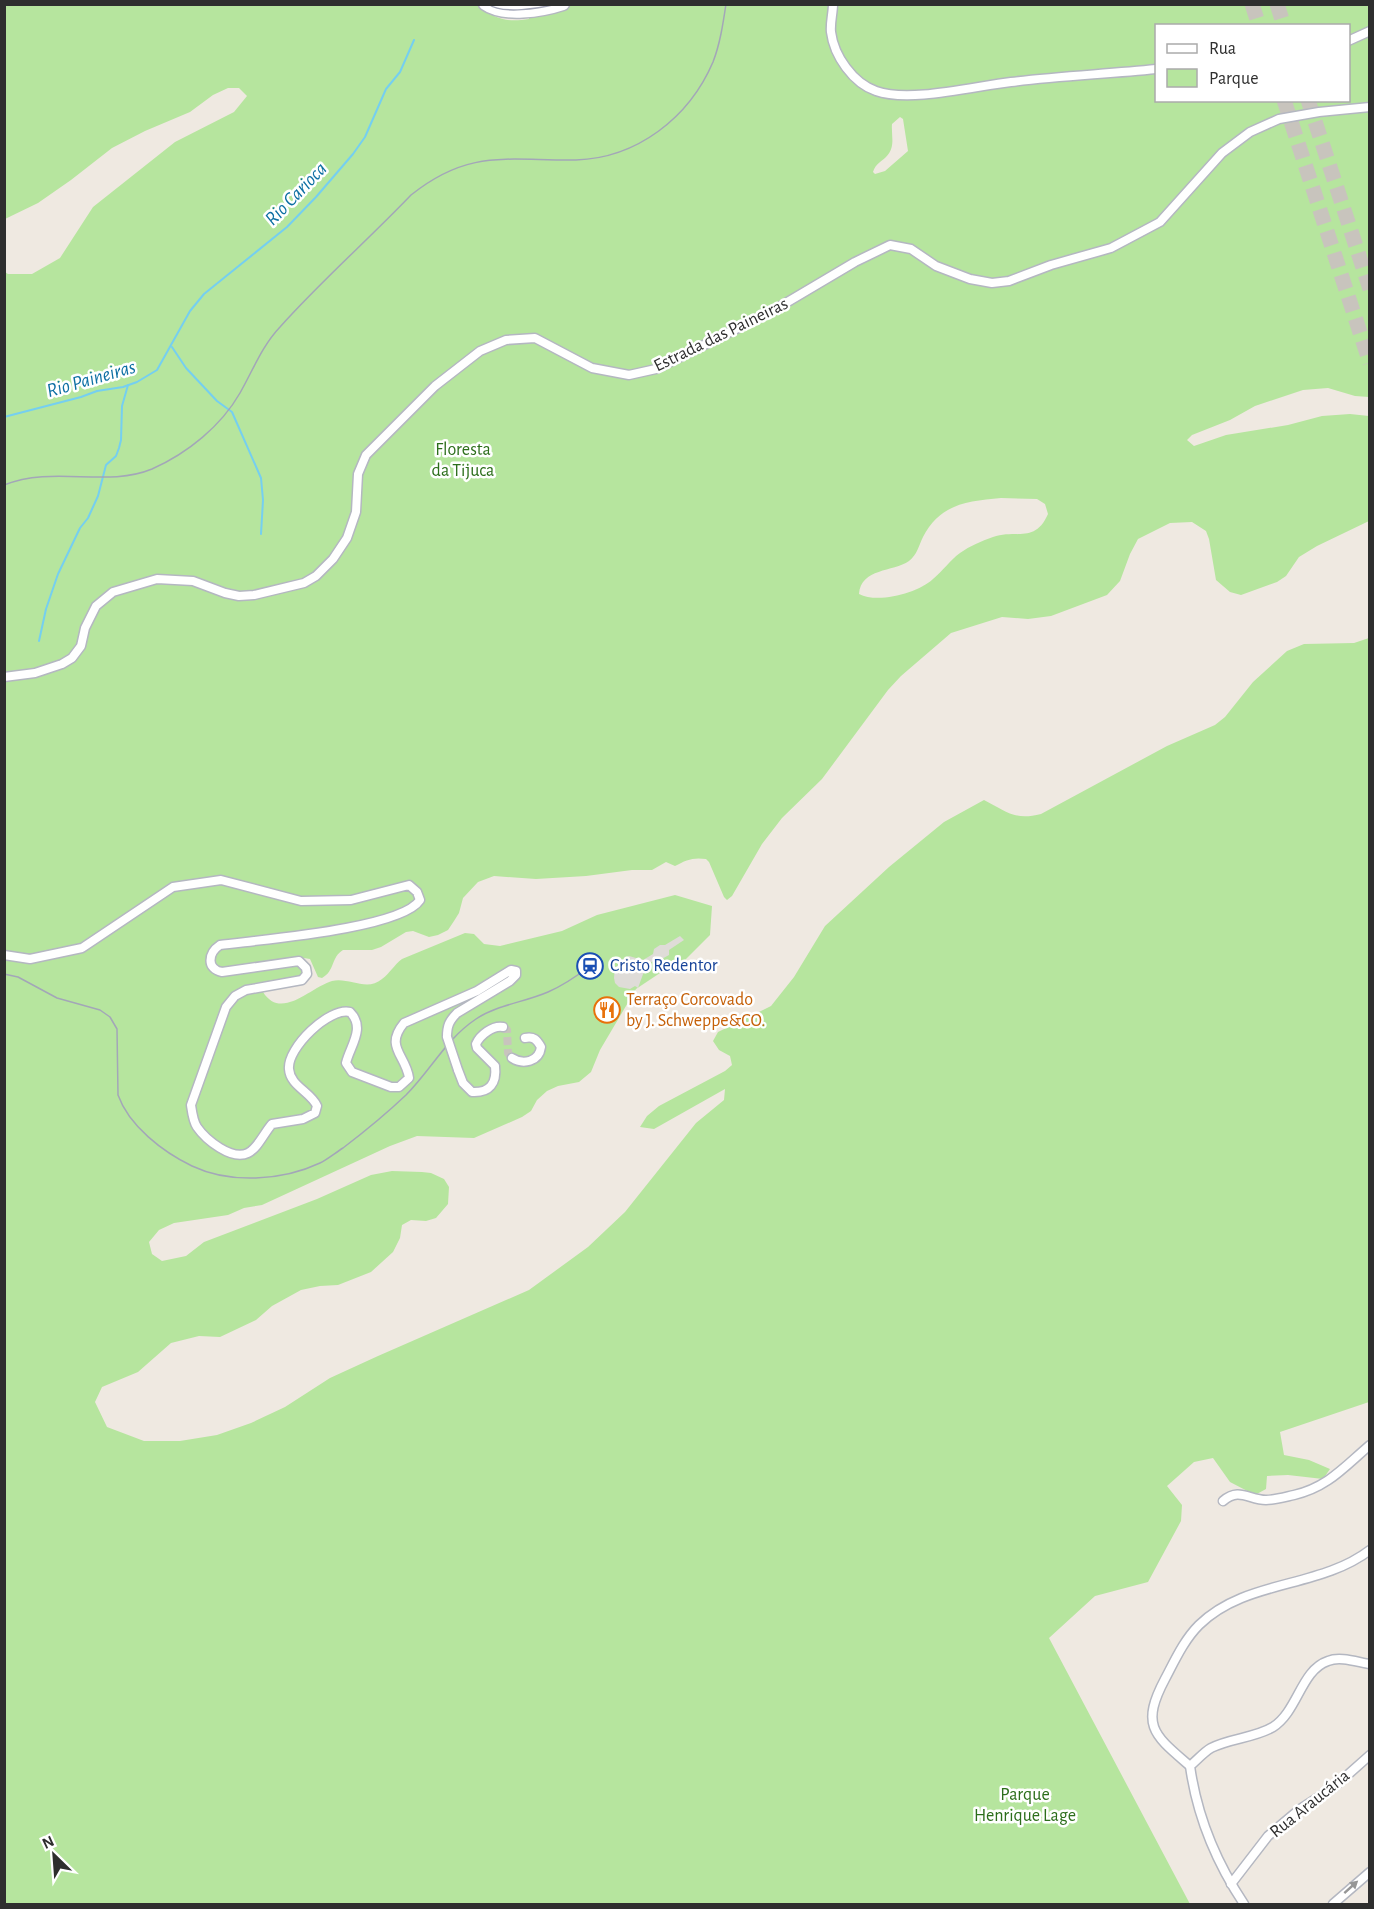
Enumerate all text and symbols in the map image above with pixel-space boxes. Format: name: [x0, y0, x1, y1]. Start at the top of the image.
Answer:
legend: [1155, 24, 1350, 102]
text: Rua: [1209, 40, 1236, 58]
text: Parque: [1209, 70, 1258, 88]
water label: Rio Carioca: [261, 159, 331, 229]
street label: Estrada das Paineiras: [651, 295, 791, 375]
water label: Rio Paineiras: [44, 357, 138, 401]
park label: Floresta da Tijuca: [432, 441, 494, 480]
station icon: Cristo Redentor: [575, 951, 605, 981]
place label: Cristo Redentor: [610, 957, 718, 975]
place label: Terraço Corcovado by J. Schweppe&CO.: [626, 991, 765, 1030]
restaurant icon: Terraço Corcovado by J. Schweppe&CO.: [592, 995, 622, 1025]
street label: Rua Araucária: [1267, 1767, 1353, 1841]
park label: Parque Henrique Lage: [974, 1786, 1076, 1825]
north arrow: [24, 1825, 84, 1885]
text: N: [40, 1833, 57, 1852]
one-way arrow: [1343, 1880, 1358, 1894]

